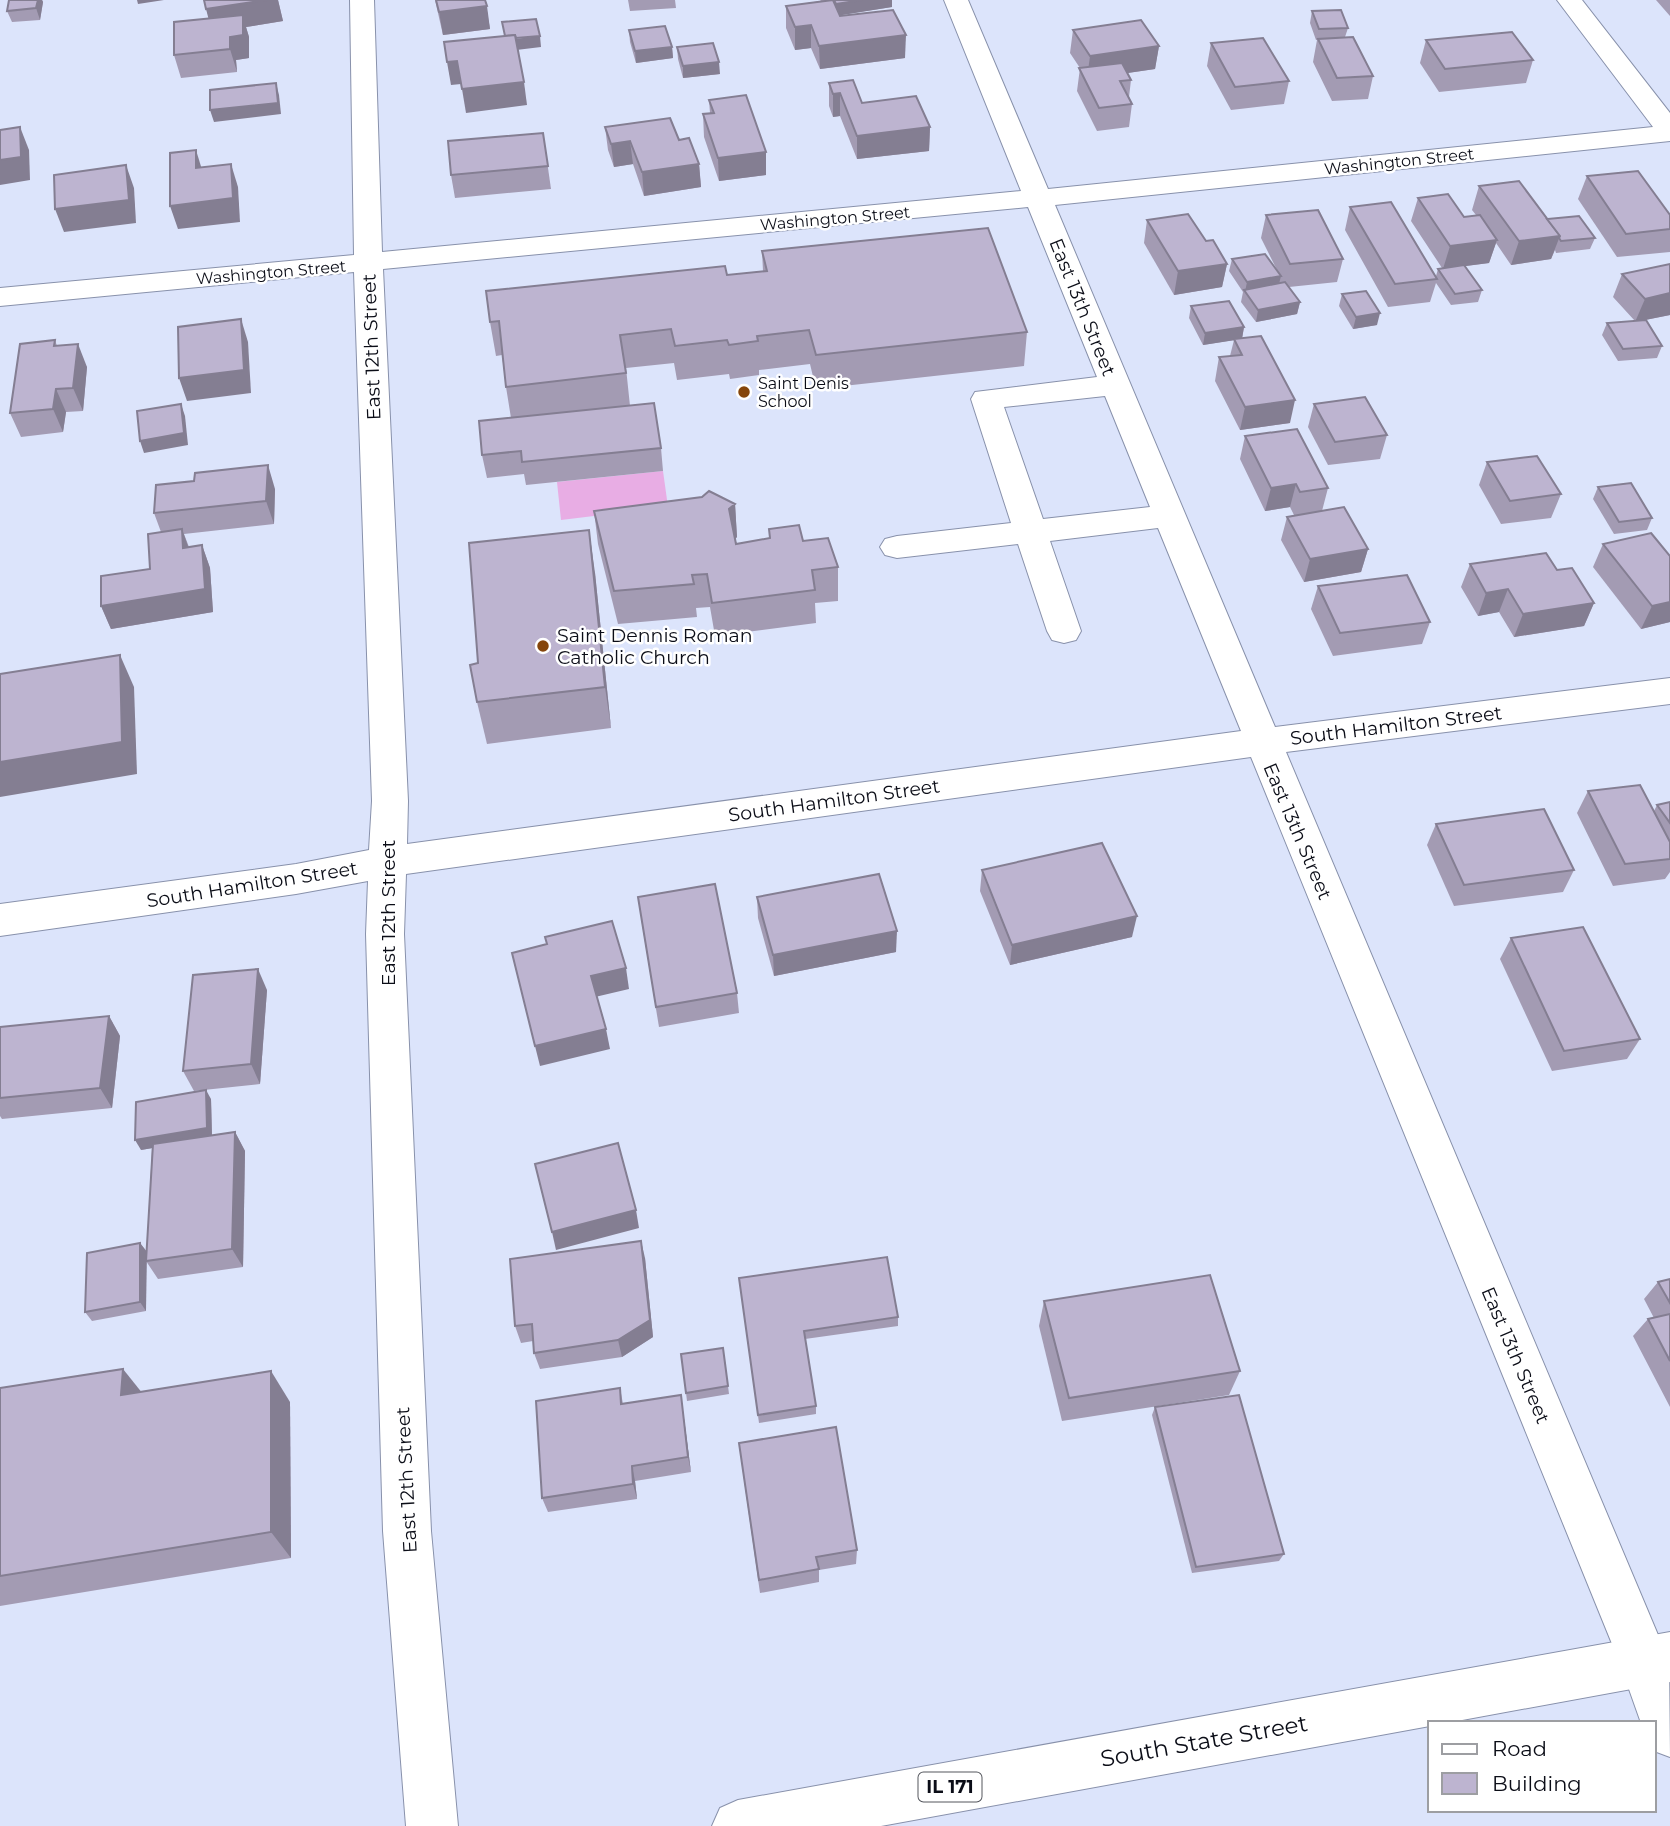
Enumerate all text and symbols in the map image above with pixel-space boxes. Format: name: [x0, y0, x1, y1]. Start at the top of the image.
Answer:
street label: Washington Street: [1323, 144, 1475, 179]
street label: Washington Street: [759, 202, 911, 235]
street label: East 13th Street: [1044, 235, 1121, 380]
street label: Washington Street: [195, 256, 347, 289]
street label: East 12th Street: [357, 273, 386, 421]
place label: Saint Denis School: [758, 374, 849, 411]
marker: Saint Denis School: [736, 384, 752, 400]
place label: Saint Dennis Roman Catholic Church: [557, 624, 753, 669]
marker: Saint Dennis Roman Catholic Church: [535, 638, 551, 654]
street label: South Hamilton Street: [1289, 701, 1504, 750]
street label: East 13th Street: [1258, 759, 1337, 903]
street label: South Hamilton Street: [727, 774, 942, 827]
street label: East 12th Street: [377, 840, 400, 986]
street label: South Hamilton Street: [145, 856, 359, 913]
street label: East 13th Street: [1476, 1283, 1555, 1427]
street label: East 12th Street: [391, 1406, 422, 1554]
street label: South State Street: [1098, 1709, 1310, 1773]
legend: [1428, 1721, 1656, 1812]
text: Road: [1492, 1736, 1547, 1761]
text: Building: [1492, 1771, 1582, 1796]
road number: IL 171: [918, 1772, 982, 1801]

